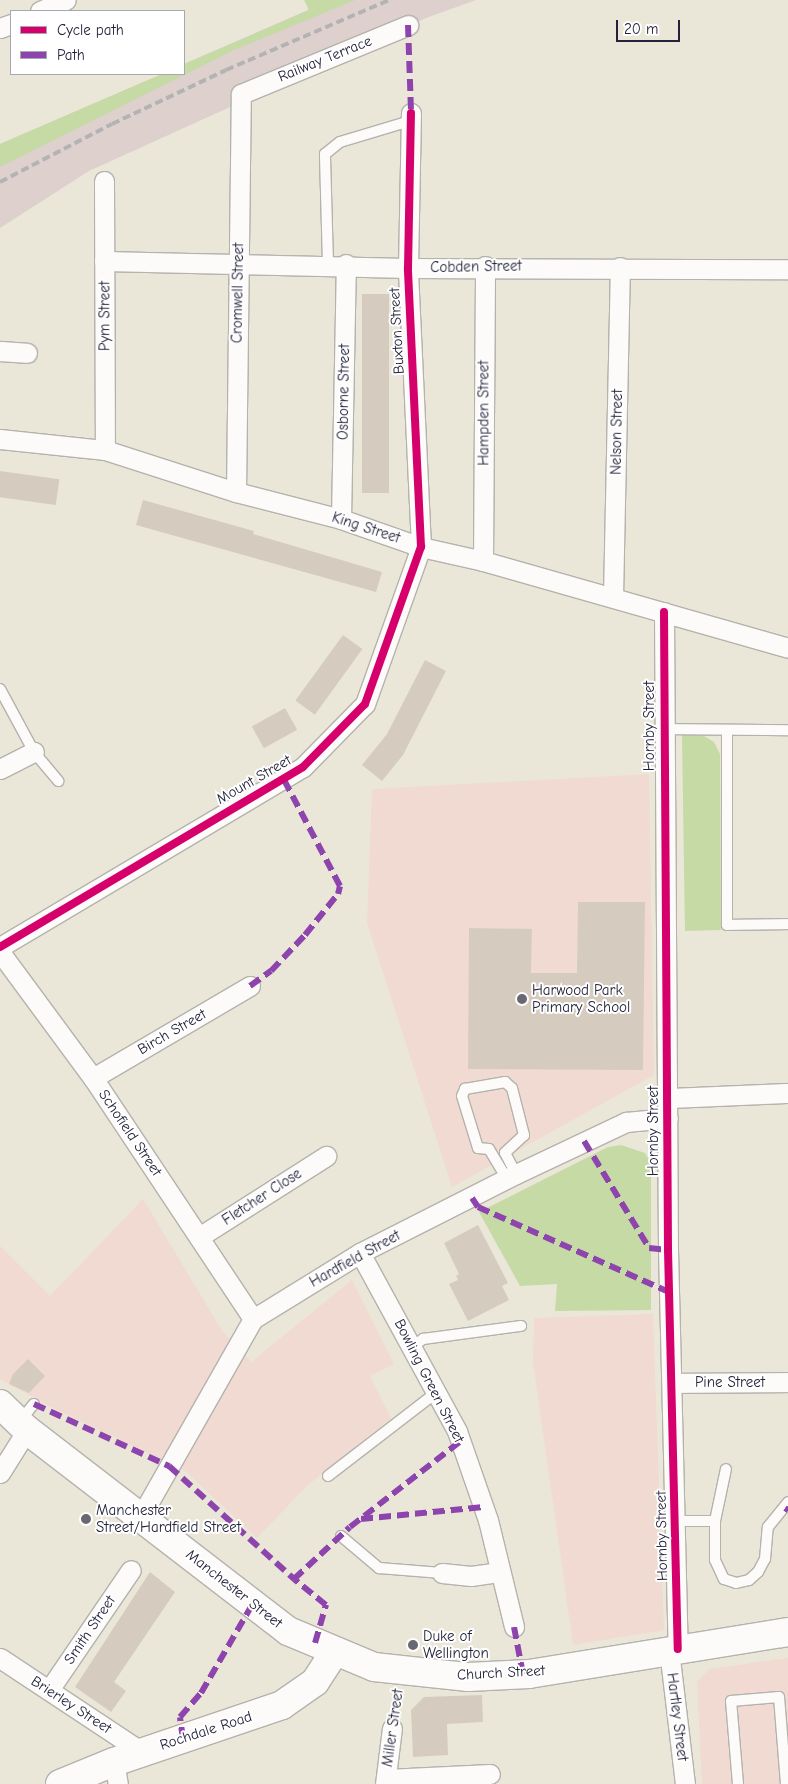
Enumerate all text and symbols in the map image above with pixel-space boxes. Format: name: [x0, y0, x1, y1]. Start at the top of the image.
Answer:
legend: [10, 10, 185, 75]
scale bar: [618, 10, 682, 42]
text: 20 m: [624, 20, 658, 38]
text: Cycle path: [57, 21, 124, 39]
street label: Railway Terrace: [275, 32, 375, 86]
text: Path: [57, 46, 85, 64]
street label: Cromwell Street: [228, 243, 248, 343]
street label: Cobden Street: [430, 257, 522, 277]
street label: Pym Street: [96, 281, 114, 351]
street label: Buxton Street: [386, 287, 408, 375]
street label: Osborne Street: [334, 344, 354, 440]
street label: Hampden Street: [475, 360, 493, 466]
street label: Nelson Street: [607, 389, 627, 475]
street label: King Street: [330, 509, 402, 547]
street label: Hornby Street: [641, 681, 659, 771]
street label: Mount Street: [213, 751, 295, 809]
place label: Harwood Park Primary School: [532, 981, 630, 1016]
marker: Harwood Park Primary School: [516, 993, 528, 1005]
street label: Birch Street: [135, 1005, 209, 1059]
street label: Schofield Street: [94, 1086, 166, 1180]
street label: Hornby Street: [645, 1086, 663, 1176]
street label: Fletcher Close: [219, 1165, 305, 1229]
street label: Hardfield Street: [306, 1227, 404, 1291]
street label: Bowling Green Street: [390, 1316, 468, 1446]
street label: Pine Street: [695, 1374, 765, 1392]
street label: Hornby Street: [652, 1491, 672, 1581]
place label: Manchester Street/Hardfield Street: [96, 1501, 241, 1536]
marker: Manchester Street/Hardfield Street: [80, 1513, 92, 1525]
street label: Manchester Street: [182, 1546, 286, 1632]
street label: Smith Street: [60, 1592, 120, 1668]
place label: Duke of Wellington: [423, 1627, 489, 1662]
marker: Duke of Wellington: [407, 1639, 419, 1651]
street label: Church Street: [456, 1662, 546, 1684]
street label: Brierley Street: [27, 1672, 115, 1738]
street label: Hartley Street: [663, 1672, 691, 1762]
street label: Miller Street: [379, 1688, 407, 1768]
street label: Rochdale Road: [158, 1708, 254, 1754]

